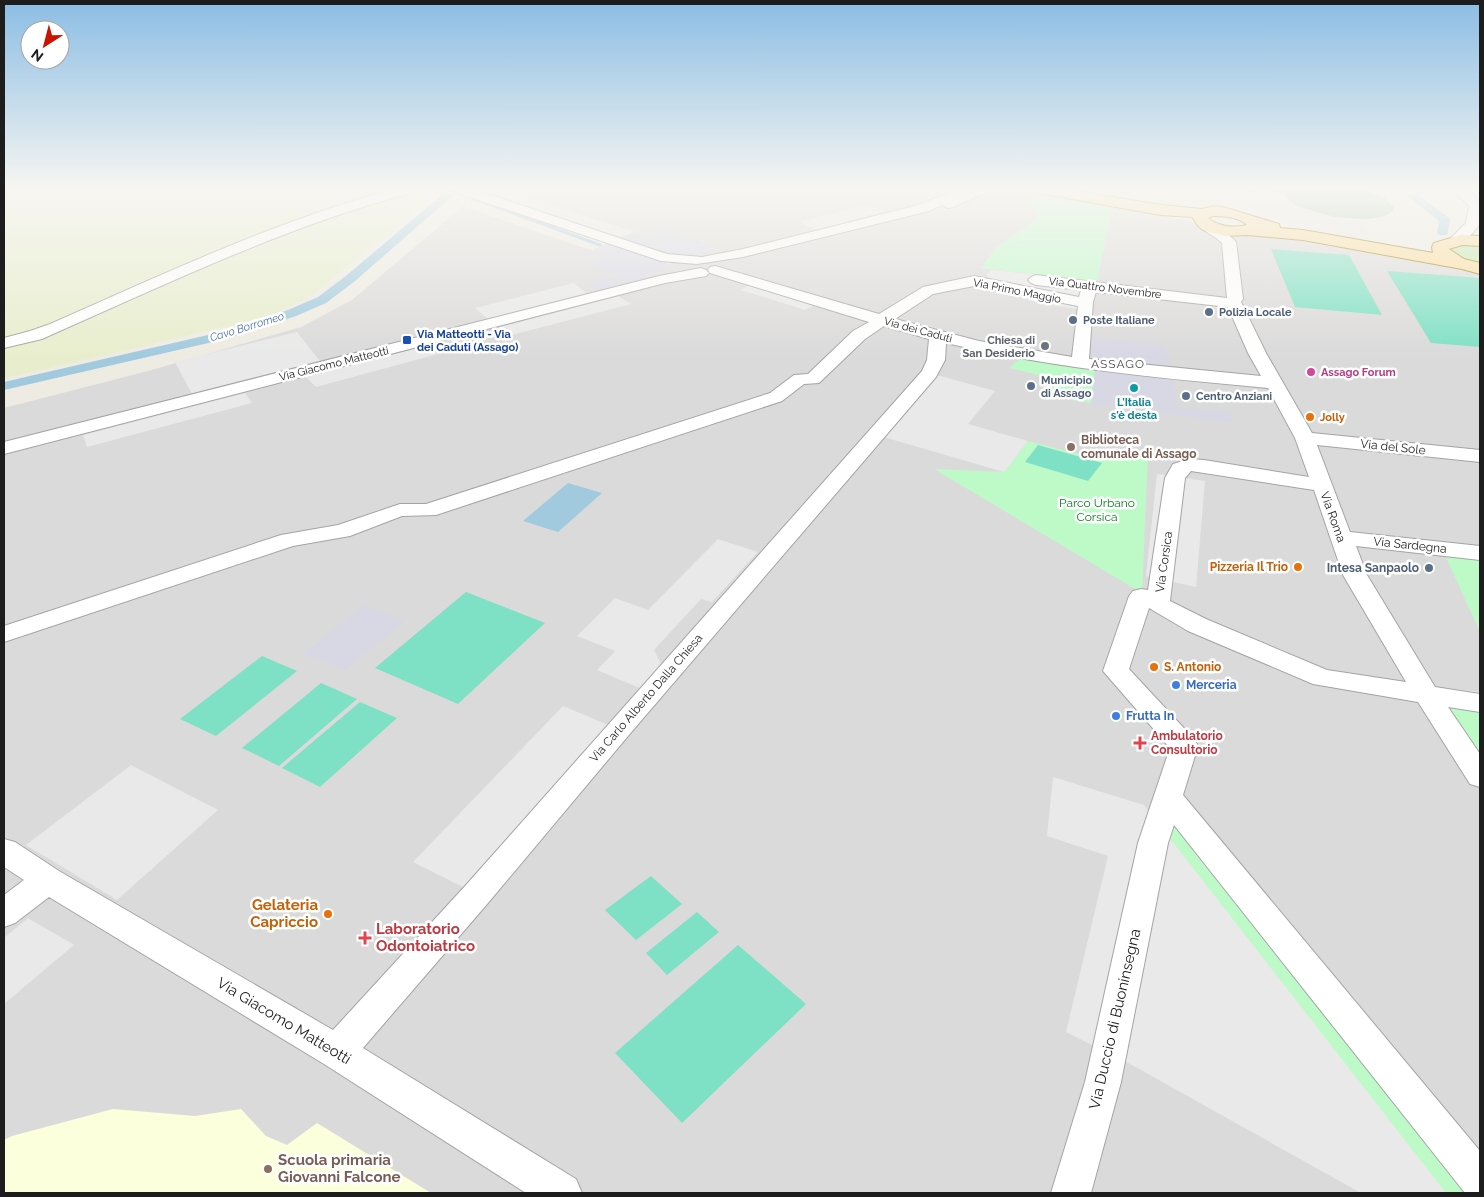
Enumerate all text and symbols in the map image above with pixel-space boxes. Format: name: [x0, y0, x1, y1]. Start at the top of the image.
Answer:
north arrow: [20, 20, 70, 70]
text: N: [28, 46, 46, 65]
street label: Via Quattro Novembre: [1048, 275, 1163, 301]
street label: Via Primo Maggio: [972, 276, 1063, 306]
marker: Polizia Locale: [1203, 306, 1215, 318]
place label: Polizia Locale: [1219, 306, 1292, 319]
water label: Cavo Borromeo: [208, 310, 286, 344]
marker: Poste Italiane: [1067, 314, 1079, 326]
place label: Poste Italiane: [1083, 314, 1155, 327]
street label: Via dei Caduti: [882, 315, 954, 345]
place label: Via Matteotti - Via dei Caduti (Assago): [417, 328, 519, 354]
marker: Via Matteotti - Via dei Caduti (Assago): [401, 334, 413, 346]
place label: Chiesa di San Desiderio: [963, 334, 1035, 360]
marker: Chiesa di San Desiderio: [1039, 340, 1051, 352]
street label: Via Giacomo Matteotti: [278, 344, 390, 384]
district label: ASSAGO: [1091, 357, 1145, 371]
marker: Assago Forum: [1305, 366, 1317, 378]
place label: Assago Forum: [1321, 366, 1396, 379]
place label: Municipio di Assago: [1041, 374, 1093, 400]
marker: Municipio di Assago: [1025, 380, 1037, 392]
marker: L'Italia s'è desta: [1128, 382, 1140, 394]
marker: Centro Anziani: [1180, 390, 1192, 402]
place label: Centro Anziani: [1196, 390, 1272, 403]
place label: L'Italia s'è desta: [1111, 396, 1157, 422]
marker: Jolly: [1304, 411, 1316, 423]
place label: Jolly: [1320, 411, 1345, 424]
place label: Biblioteca comunale di Assago: [1081, 433, 1197, 461]
street label: Via del Sole: [1360, 437, 1426, 457]
marker: Biblioteca comunale di Assago: [1065, 441, 1077, 453]
street label: Via Roma: [1317, 490, 1349, 544]
park label: Parco Urbano Corsica: [1059, 496, 1135, 524]
street label: Via Corsica: [1153, 531, 1175, 593]
street label: Via Sardegna: [1373, 534, 1447, 556]
place label: Pizzeria Il Trio: [1210, 560, 1288, 574]
marker: Pizzeria Il Trio: [1292, 561, 1304, 573]
place label: Intesa Sanpaolo: [1327, 561, 1419, 575]
marker: Intesa Sanpaolo: [1423, 562, 1435, 574]
street label: Via Carlo Alberto Dalla Chiesa: [587, 631, 705, 765]
place label: S. Antonio: [1164, 660, 1221, 674]
marker: S. Antonio: [1148, 661, 1160, 673]
place label: Merceria: [1186, 678, 1237, 692]
marker: Merceria: [1170, 679, 1182, 691]
place label: Frutta In: [1126, 709, 1174, 723]
marker: Frutta In: [1110, 710, 1122, 722]
place label: Ambulatorio Consultorio: [1151, 729, 1223, 757]
marker: Ambulatorio Consultorio: [1133, 736, 1147, 750]
place label: Gelateria Capriccio: [250, 896, 318, 931]
marker: Gelateria Capriccio: [322, 908, 334, 920]
place label: Laboratorio Odontoiatrico: [376, 920, 475, 955]
street label: Via Duccio di Buoninsegna: [1085, 927, 1145, 1111]
marker: Laboratorio Odontoiatrico: [358, 931, 372, 945]
street label: Via Giacomo Matteotti: [214, 974, 354, 1068]
place label: Scuola primaria Giovanni Falcone: [278, 1151, 401, 1186]
marker: Scuola primaria Giovanni Falcone: [262, 1163, 274, 1175]

